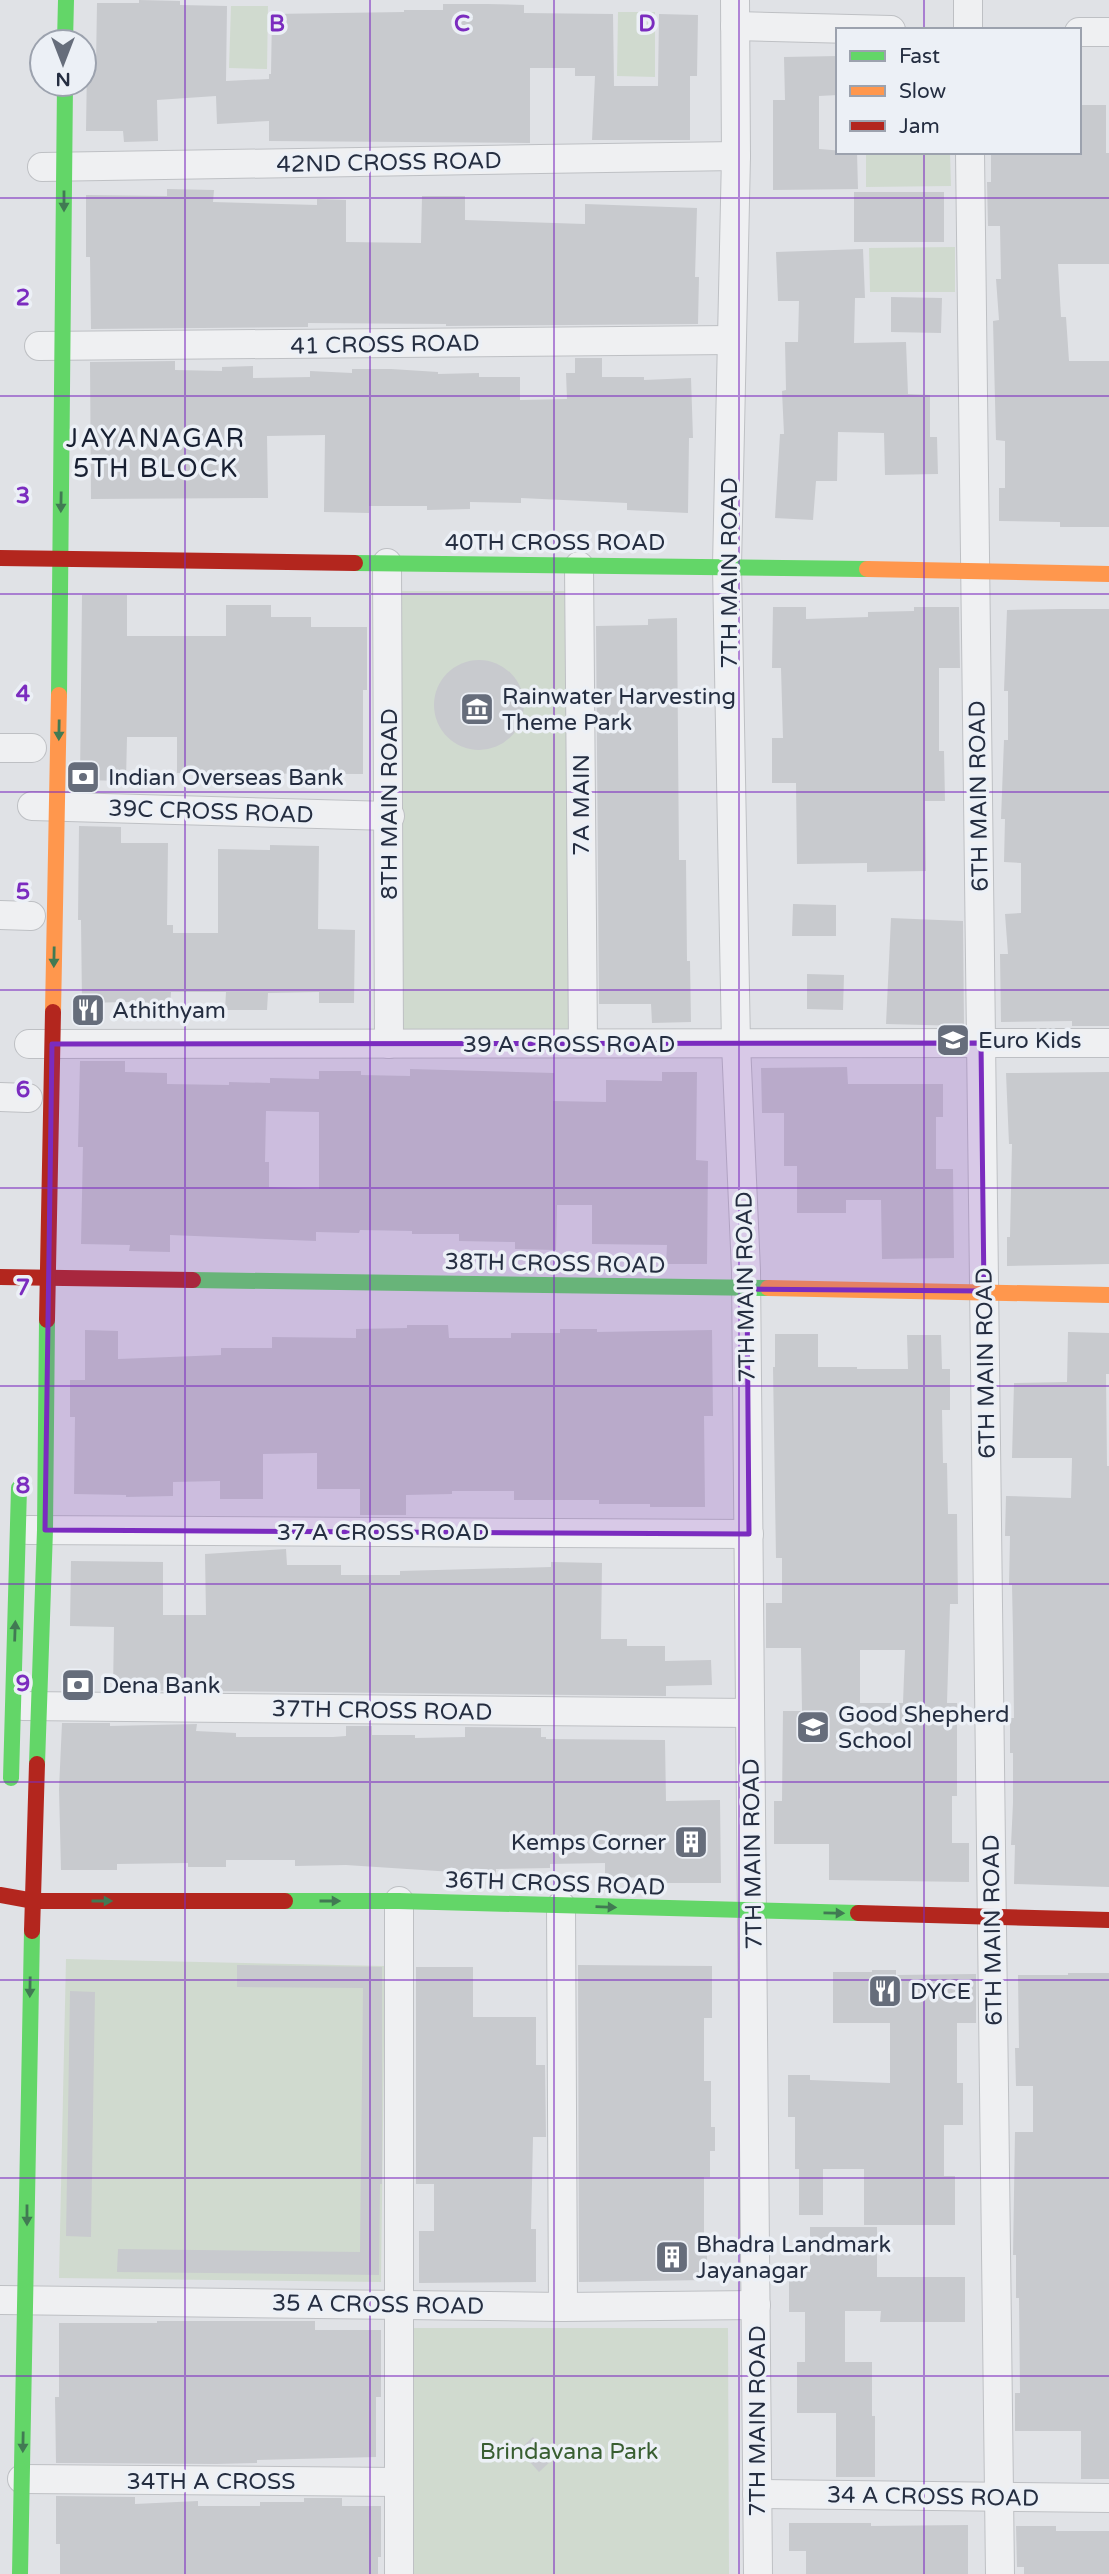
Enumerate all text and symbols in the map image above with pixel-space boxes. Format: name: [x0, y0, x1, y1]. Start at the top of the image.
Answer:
text: B: [269, 10, 285, 38]
text: C: [454, 10, 470, 38]
text: D: [638, 10, 656, 38]
north arrow: [28, 28, 98, 98]
legend: [836, 28, 1081, 154]
text: Fast: [899, 44, 940, 69]
text: N: [55, 68, 71, 90]
text: Slow: [899, 79, 947, 104]
text: Jam: [899, 114, 940, 139]
street label: 42ND CROSS ROAD: [276, 147, 502, 179]
one-way arrow: [58, 190, 70, 212]
text: 2: [16, 284, 30, 312]
street label: 41 CROSS ROAD: [290, 329, 480, 361]
district label: JAYANAGAR 5TH BLOCK: [66, 423, 246, 484]
street label: 7TH MAIN ROAD: [716, 477, 744, 669]
text: 3: [16, 482, 30, 510]
one-way arrow: [56, 491, 67, 513]
street label: 40TH CROSS ROAD: [445, 529, 665, 557]
text: 4: [16, 680, 31, 708]
place label: Rainwater Harvesting Theme Park: [502, 683, 736, 737]
museum icon: Rainwater Harvesting Theme Park: [458, 690, 496, 728]
street label: 6TH MAIN ROAD: [963, 700, 995, 892]
street label: 8TH MAIN ROAD: [376, 708, 404, 900]
one-way arrow: [53, 719, 65, 741]
street label: 7A MAIN: [568, 754, 596, 856]
bank icon: Indian Overseas Bank: [64, 758, 102, 796]
place label: Indian Overseas Bank: [108, 764, 343, 792]
street label: 39C CROSS ROAD: [108, 794, 314, 830]
text: 5: [16, 878, 30, 906]
one-way arrow: [48, 946, 60, 968]
restaurant icon: Athithyam: [69, 991, 107, 1029]
place label: Athithyam: [112, 997, 226, 1025]
school or university icon: Euro Kids: [934, 1021, 972, 1059]
place label: Euro Kids: [978, 1027, 1082, 1055]
street label: 39 A CROSS ROAD: [463, 1031, 675, 1059]
text: 6: [16, 1076, 30, 1104]
street label: 7TH MAIN ROAD: [730, 1191, 762, 1383]
street label: 38TH CROSS ROAD: [444, 1248, 666, 1280]
street label: 6TH MAIN ROAD: [970, 1267, 1002, 1459]
text: 7: [16, 1274, 30, 1302]
text: 8: [16, 1472, 30, 1500]
street label: 37 A CROSS ROAD: [277, 1519, 489, 1547]
one-way arrow: [9, 1620, 20, 1642]
bank icon: Dena Bank: [59, 1666, 97, 1704]
text: 9: [16, 1670, 30, 1698]
place label: Dena Bank: [102, 1672, 220, 1700]
street label: 37TH CROSS ROAD: [271, 1695, 493, 1727]
place label: Good Shepherd School: [838, 1701, 1009, 1755]
school or university icon: Good Shepherd School: [794, 1708, 832, 1746]
street label: 7TH MAIN ROAD: [737, 1758, 769, 1950]
building icon: Kemps Corner: [672, 1823, 710, 1861]
place label: Kemps Corner: [511, 1829, 666, 1857]
street label: 6TH MAIN ROAD: [977, 1834, 1009, 2026]
street label: 36TH CROSS ROAD: [444, 1866, 666, 1902]
one-way arrow: [91, 1895, 113, 1907]
one-way arrow: [319, 1895, 341, 1907]
one-way arrow: [595, 1901, 617, 1913]
one-way arrow: [823, 1907, 845, 1918]
restaurant icon: DYCE: [866, 1972, 904, 2010]
one-way arrow: [24, 1977, 36, 1999]
place label: DYCE: [910, 1978, 971, 2006]
one-way arrow: [21, 2204, 33, 2226]
place label: Bhadra Landmark Jayanagar: [696, 2231, 891, 2285]
building icon: Bhadra Landmark Jayanagar: [653, 2238, 691, 2276]
street label: 35 A CROSS ROAD: [272, 2289, 484, 2321]
street label: 7TH MAIN ROAD: [744, 2325, 772, 2517]
one-way arrow: [17, 2432, 29, 2454]
park label: Brindavana Park: [480, 2438, 658, 2466]
street label: 34TH A CROSS: [127, 2468, 295, 2496]
street label: 34 A CROSS ROAD: [827, 2481, 1039, 2513]

